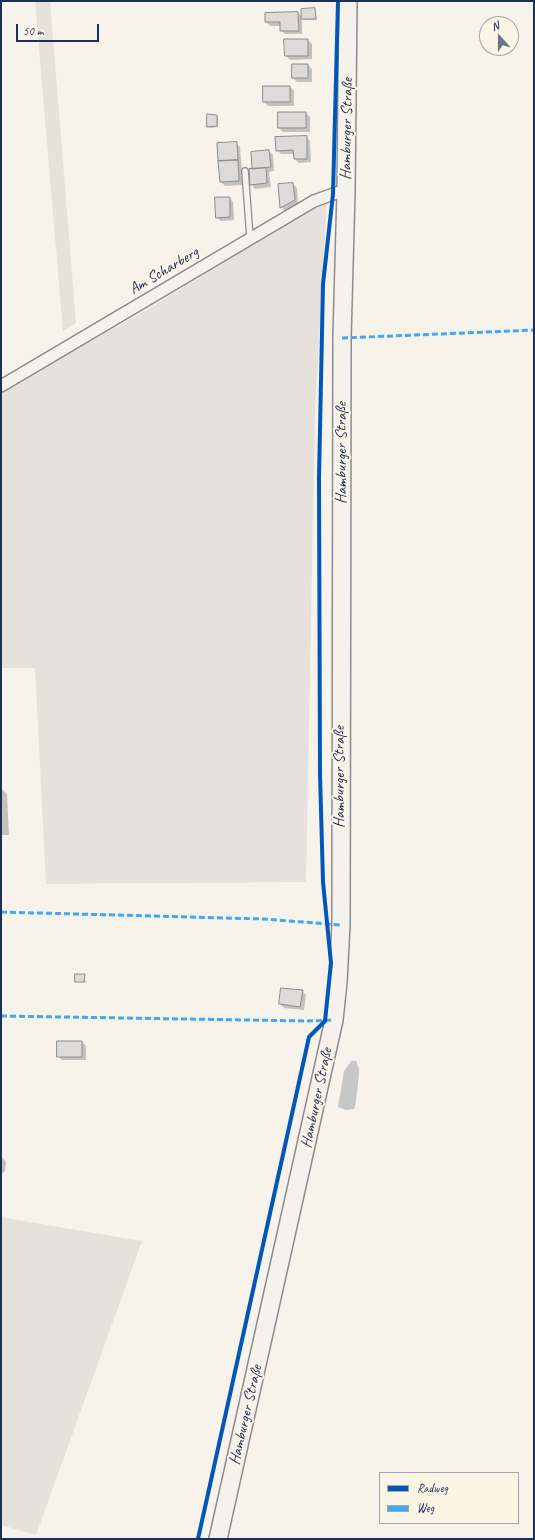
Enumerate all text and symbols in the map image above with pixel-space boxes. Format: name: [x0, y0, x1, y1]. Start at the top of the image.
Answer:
scale bar: [18, 16, 101, 42]
north arrow: [479, 16, 519, 56]
text: N: [489, 18, 501, 33]
text: 50 m: [23, 23, 43, 39]
street label: Hamburger Straße: [337, 78, 357, 180]
street label: Am Scharberg: [126, 243, 202, 299]
street label: Hamburger Straße: [332, 402, 352, 504]
street label: Hamburger Straße: [330, 726, 350, 828]
street label: Hamburger Straße: [297, 1046, 337, 1150]
street label: Hamburger Straße: [225, 1363, 267, 1467]
legend: [379, 1472, 519, 1524]
text: Radweg: [417, 1480, 448, 1496]
text: Weg: [417, 1500, 434, 1516]

